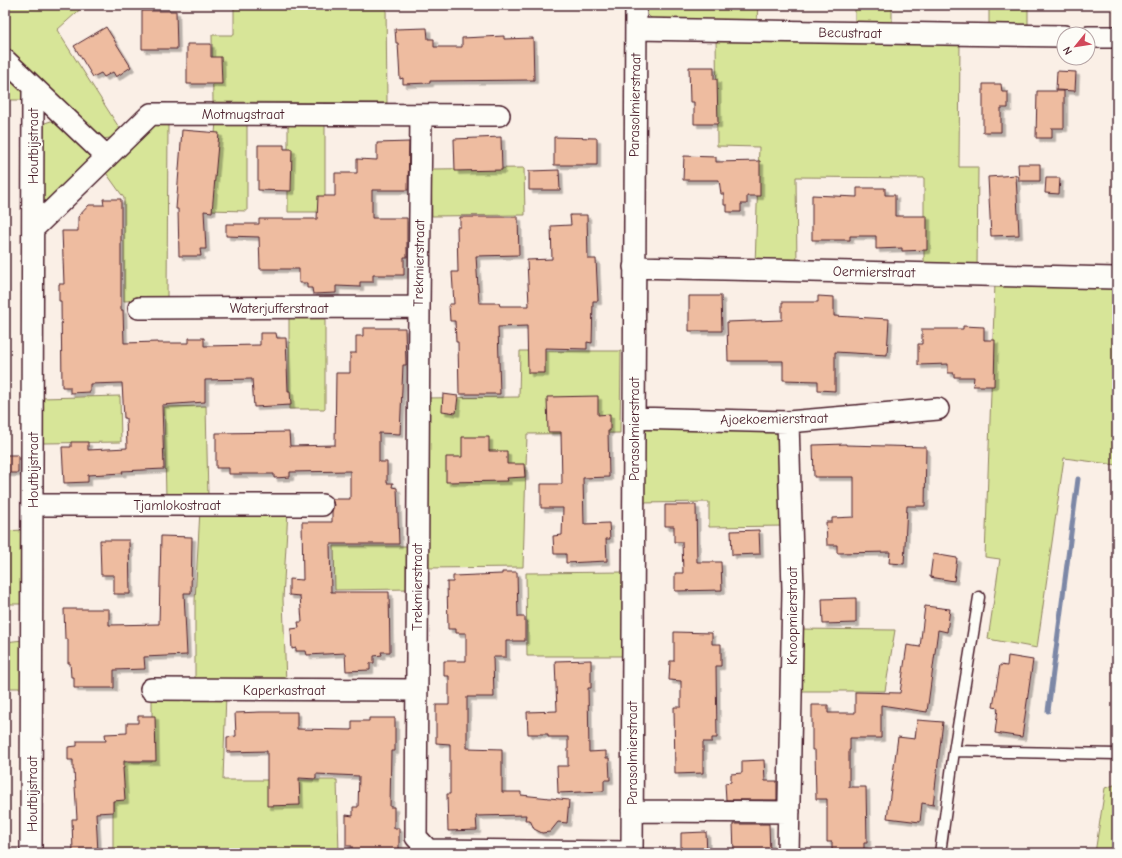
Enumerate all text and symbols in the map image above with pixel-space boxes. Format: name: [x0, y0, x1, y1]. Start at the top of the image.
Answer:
street label: Becustraat: [818, 24, 883, 42]
north arrow: [1056, 26, 1096, 66]
text: N: [1060, 44, 1075, 57]
street label: Parasolmierstraat: [626, 52, 644, 157]
street label: Motmugstraat: [202, 106, 285, 123]
street label: Houtbijstraat: [25, 107, 42, 184]
street label: Trekmierstraat: [410, 218, 428, 307]
street label: Oermierstraat: [833, 263, 916, 281]
street label: Waterjufferstraat: [230, 300, 329, 317]
street label: Parasolmierstraat: [626, 376, 643, 481]
street label: Ajoekoemierstraat: [720, 410, 829, 428]
street label: Houtbijstraat: [25, 431, 42, 508]
street label: Tjamlokostraat: [133, 497, 222, 514]
street label: Trekmierstraat: [409, 542, 426, 631]
street label: Knoopmierstraat: [784, 566, 801, 665]
street label: Kaperkastraat: [243, 682, 326, 699]
street label: Parasolmierstraat: [624, 700, 641, 805]
street label: Houtbijstraat: [24, 755, 41, 832]

